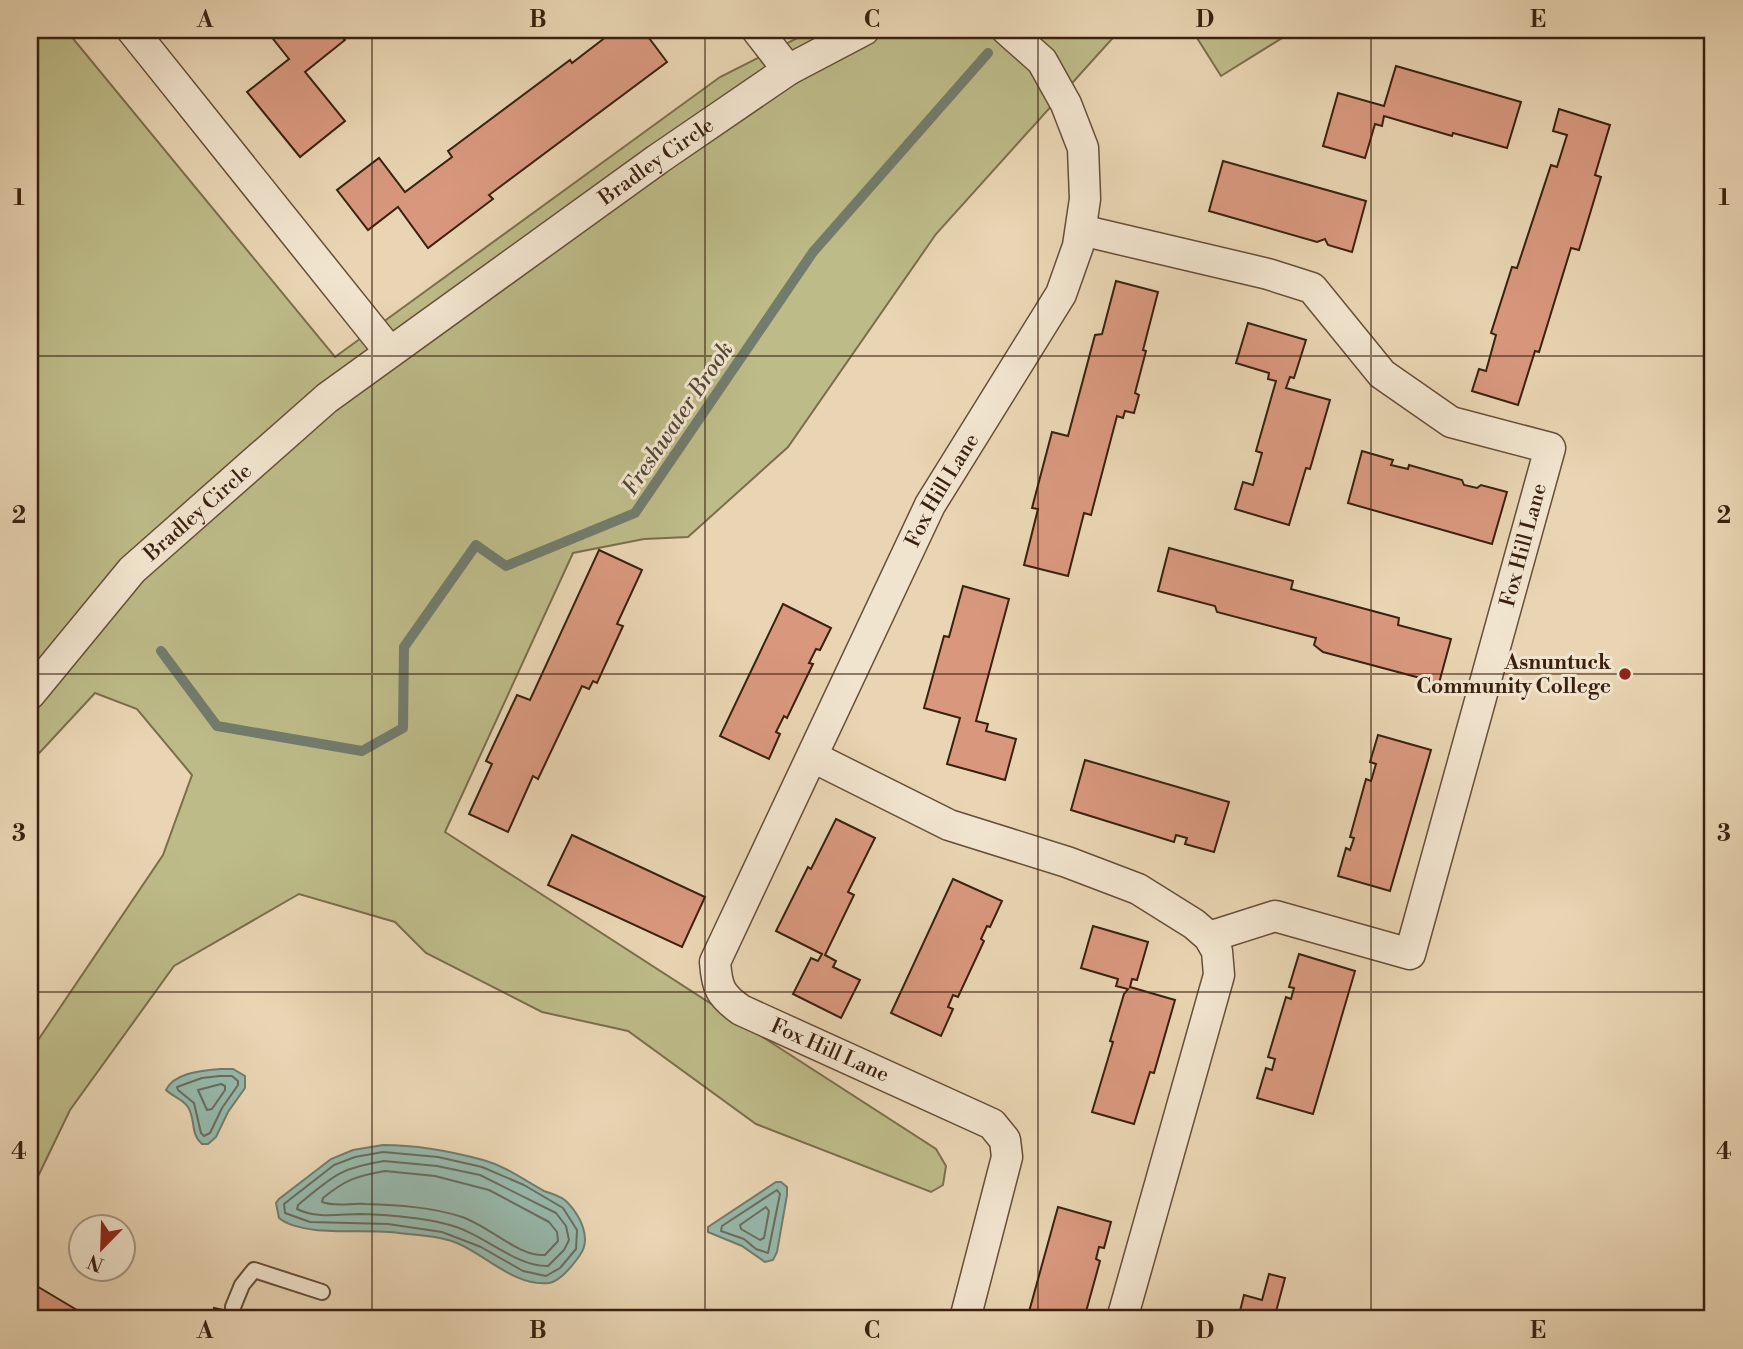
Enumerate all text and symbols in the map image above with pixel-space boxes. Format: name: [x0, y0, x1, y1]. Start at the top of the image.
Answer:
text: A: [196, 6, 214, 34]
text: B: [529, 6, 547, 34]
text: C: [864, 6, 880, 34]
text: D: [1196, 6, 1214, 34]
text: E: [1530, 6, 1546, 34]
street label: Bradley Circle: [593, 113, 719, 212]
text: 1: [13, 184, 25, 212]
text: 1: [1718, 184, 1730, 212]
water label: Freshwater Brook: [616, 336, 740, 501]
street label: Fox Hill Lane: [900, 429, 985, 551]
street label: Bradley Circle: [138, 458, 257, 568]
street label: Fox Hill Lane: [1495, 481, 1553, 610]
text: 2: [12, 502, 26, 530]
text: 2: [1717, 502, 1731, 530]
place label: Asnuntuck Community College: [1416, 650, 1612, 700]
marker: Asnuntuck Community College: [1617, 666, 1633, 682]
text: 3: [12, 820, 26, 848]
text: 3: [1717, 820, 1731, 848]
street label: Fox Hill Lane: [766, 1013, 893, 1089]
text: 4: [11, 1138, 27, 1166]
text: 4: [1716, 1138, 1732, 1166]
north arrow: [66, 1212, 136, 1282]
text: N: [84, 1249, 107, 1277]
text: A: [196, 1317, 214, 1345]
text: B: [529, 1317, 547, 1345]
text: C: [864, 1317, 880, 1345]
text: D: [1196, 1317, 1214, 1345]
text: E: [1530, 1317, 1546, 1345]

